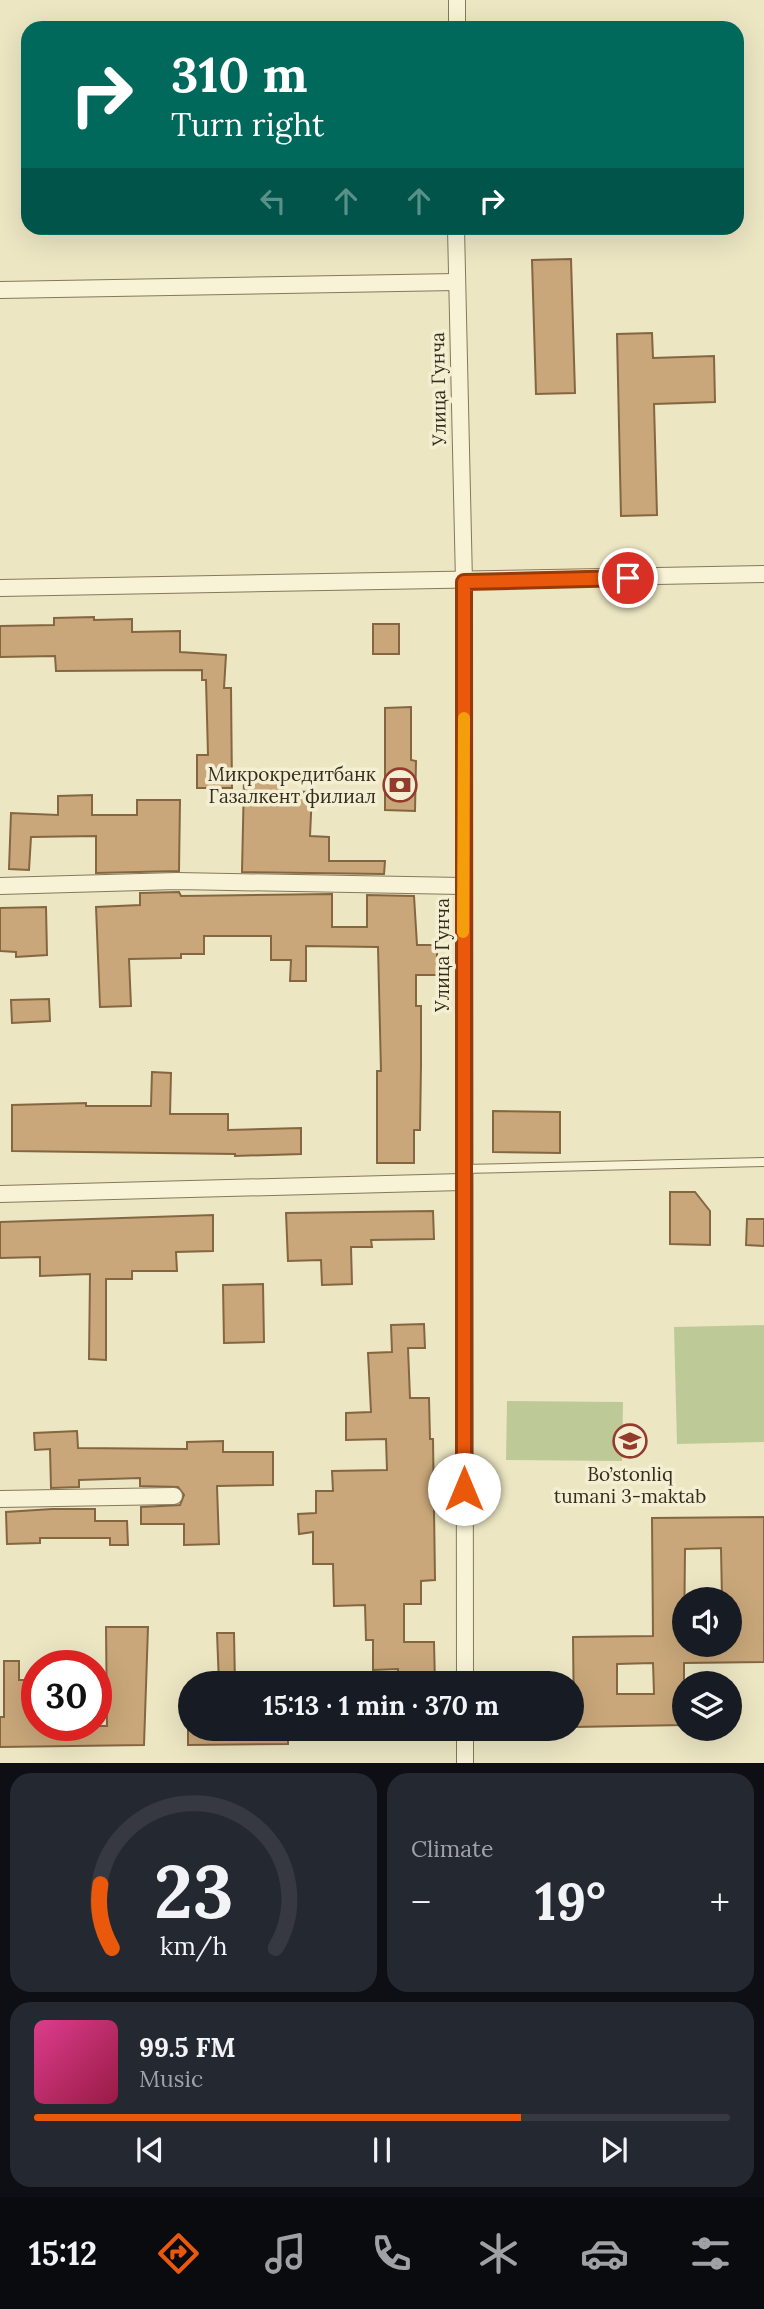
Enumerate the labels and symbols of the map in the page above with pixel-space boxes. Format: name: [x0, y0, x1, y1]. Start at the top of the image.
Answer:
street label: Улица Гунча: [425, 332, 451, 447]
pin: [598, 548, 658, 608]
place label: Микрокредитбанк Газалкент филиал: [207, 762, 377, 808]
bank icon: Микрокредитбанк Газалкент филиал: [381, 766, 419, 804]
street label: Улица Гунча: [430, 898, 454, 1013]
school or university icon: Bo’stonliq tumani 3-maktab: [611, 1422, 649, 1460]
position arrow: [427, 1452, 501, 1526]
place label: Bo’stonliq tumani 3-maktab: [554, 1462, 706, 1508]
speed limit sign: 30: [21, 1650, 112, 1741]

